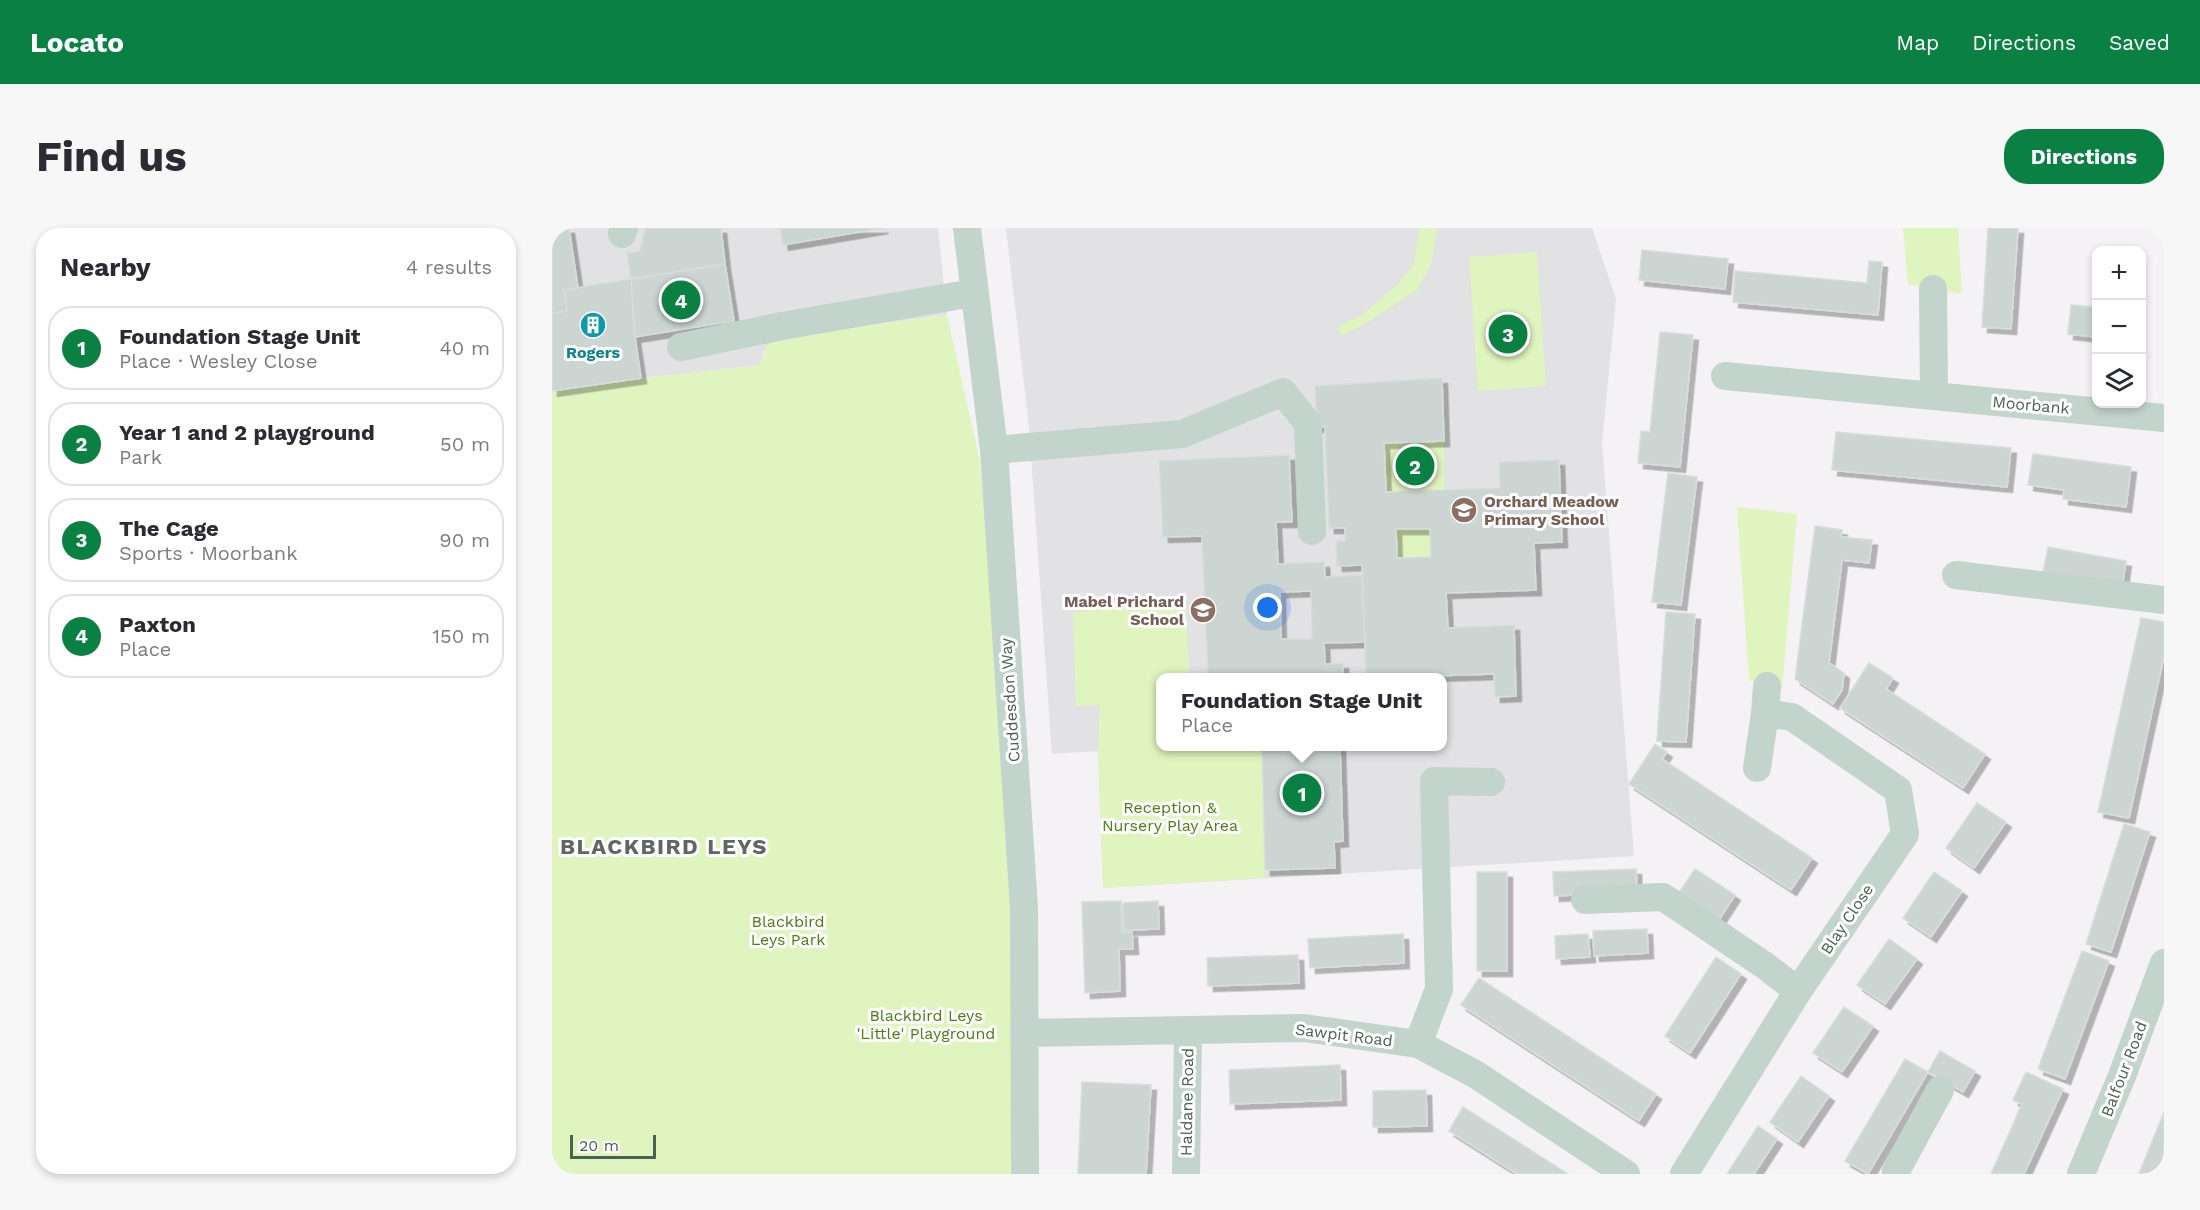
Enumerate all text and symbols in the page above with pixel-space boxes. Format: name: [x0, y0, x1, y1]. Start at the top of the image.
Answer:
text: Locato: [30, 26, 124, 59]
text: Map: [1896, 30, 1939, 55]
text: Directions: [1972, 30, 2076, 55]
text: Saved: [2109, 30, 2170, 55]
button: Directions: [2004, 129, 2164, 184]
text: Find us: [36, 132, 187, 181]
map controls: [2092, 246, 2146, 408]
button: +: [2092, 246, 2146, 300]
text: Nearby: [60, 252, 151, 282]
text: 4 results: [406, 255, 492, 279]
pin: 4: [662, 278, 700, 322]
button: −: [2092, 300, 2146, 354]
building icon: Rogers: [578, 310, 608, 340]
pin: 3: [1488, 312, 1528, 356]
text: Foundation Stage Unit: [119, 324, 360, 349]
text: 1: [77, 336, 86, 360]
text: 40 m: [439, 336, 490, 360]
place label: Rogers: [566, 343, 620, 362]
text: Place · Wesley Close: [119, 349, 317, 373]
button: layers: [2092, 354, 2146, 408]
street label: Moorbank: [1992, 392, 2070, 418]
text: Year 1 and 2 playground: [119, 420, 375, 445]
text: 2: [76, 432, 87, 456]
text: 50 m: [440, 432, 490, 456]
pin: 2: [1396, 444, 1434, 488]
text: Park: [119, 445, 162, 469]
place label: Orchard Meadow Primary School: [1484, 492, 1620, 529]
school or university icon: Orchard Meadow Primary School: [1449, 495, 1479, 525]
text: The Cage: [119, 516, 219, 541]
text: 3: [76, 528, 87, 552]
text: 90 m: [439, 528, 490, 552]
text: Sports · Moorbank: [119, 541, 298, 565]
place label: Mabel Prichard School: [1064, 592, 1185, 629]
your location: [1253, 593, 1282, 622]
school or university icon: Mabel Prichard School: [1188, 595, 1218, 625]
text: Paxton: [119, 612, 196, 637]
text: 4: [75, 624, 88, 648]
text: 150 m: [432, 624, 490, 648]
street label: Cuddesdon Way: [996, 636, 1024, 763]
text: Place: [119, 637, 171, 661]
popup: [1156, 673, 1447, 751]
text: Foundation Stage Unit: [1181, 688, 1422, 713]
text: Place: [1181, 713, 1233, 737]
pin: 1: [1282, 770, 1322, 816]
park label: Reception & Nursery Play Area: [1102, 798, 1238, 835]
district label: BLACKBIRD LEYS: [560, 834, 768, 859]
street label: Blay Close: [1817, 880, 1877, 958]
park label: Blackbird Leys Park: [751, 912, 825, 949]
park label: Blackbird Leys 'Little' Playground: [857, 1006, 995, 1043]
street label: Balfour Road: [2097, 1019, 2151, 1119]
street label: Sawpit Road: [1294, 1020, 1394, 1050]
street label: Haldane Road: [1177, 1048, 1197, 1156]
scale bar: [570, 1132, 656, 1160]
text: 20 m: [579, 1136, 619, 1155]

